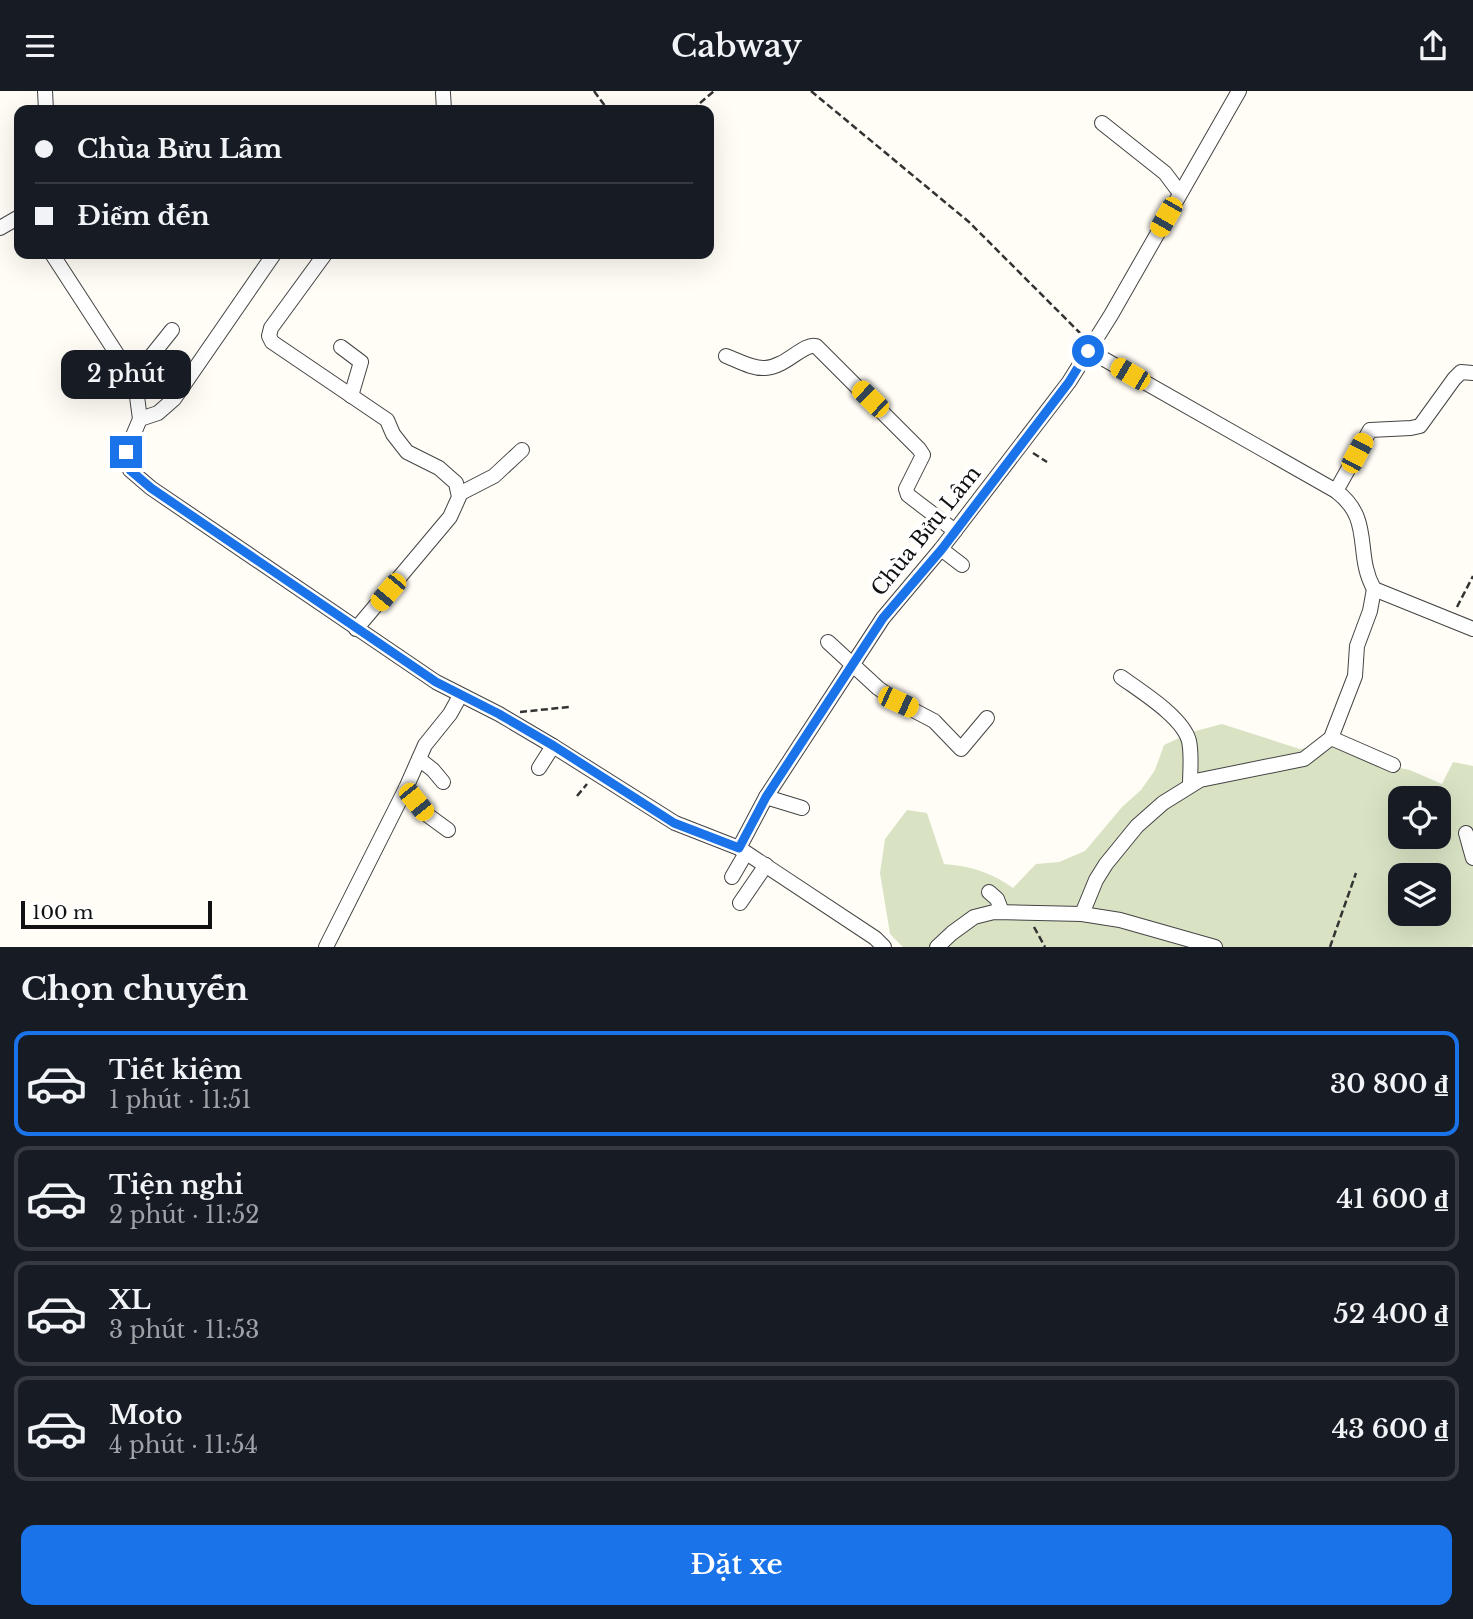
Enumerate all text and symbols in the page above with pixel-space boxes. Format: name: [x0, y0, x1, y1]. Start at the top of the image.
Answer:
text: Cabway: [671, 26, 802, 66]
icon: menu: [21, 27, 59, 65]
icon: share: [1414, 27, 1452, 65]
text: Chùa Bửu Lâm: [77, 133, 282, 165]
car: [1147, 194, 1186, 240]
text: Điểm đến: [77, 200, 210, 232]
route start: [1072, 335, 1104, 367]
callout: 2 phút: [61, 351, 191, 399]
car: [1107, 354, 1154, 394]
text: 2 phút: [87, 360, 165, 388]
car: [848, 377, 893, 421]
car: [1338, 430, 1377, 476]
route end: [110, 436, 142, 468]
street label: Chùa Bửu Lâm: [866, 460, 987, 601]
car: [367, 569, 410, 615]
car: [875, 684, 922, 720]
car: [395, 779, 438, 825]
map controls: [1388, 786, 1451, 926]
button: locate: [1388, 786, 1451, 849]
button: layers: [1388, 863, 1451, 926]
scale bar: [21, 898, 212, 930]
text: 100 m: [32, 901, 93, 924]
text: Chọn chuyến: [21, 969, 248, 1009]
icon: car: [25, 1052, 88, 1115]
text: Tiết kiệm: [109, 1054, 242, 1086]
text: 30 800 ₫: [1330, 1068, 1448, 1100]
text: 1 phút · 11:51: [109, 1086, 252, 1114]
icon: car: [25, 1167, 88, 1230]
text: Tiện nghi: [109, 1169, 243, 1201]
text: 41 600 ₫: [1337, 1183, 1448, 1215]
text: 2 phút · 11:52: [109, 1201, 259, 1229]
icon: car: [25, 1282, 88, 1345]
text: XL: [109, 1284, 151, 1316]
text: 52 400 ₫: [1333, 1298, 1448, 1330]
text: 3 phút · 11:53: [109, 1316, 259, 1344]
icon: car: [25, 1397, 88, 1460]
text: Moto: [109, 1399, 182, 1431]
text: 43 600 ₫: [1332, 1413, 1448, 1445]
text: 4 phút · 11:54: [109, 1431, 258, 1459]
button: Đặt xe: [21, 1525, 1452, 1605]

